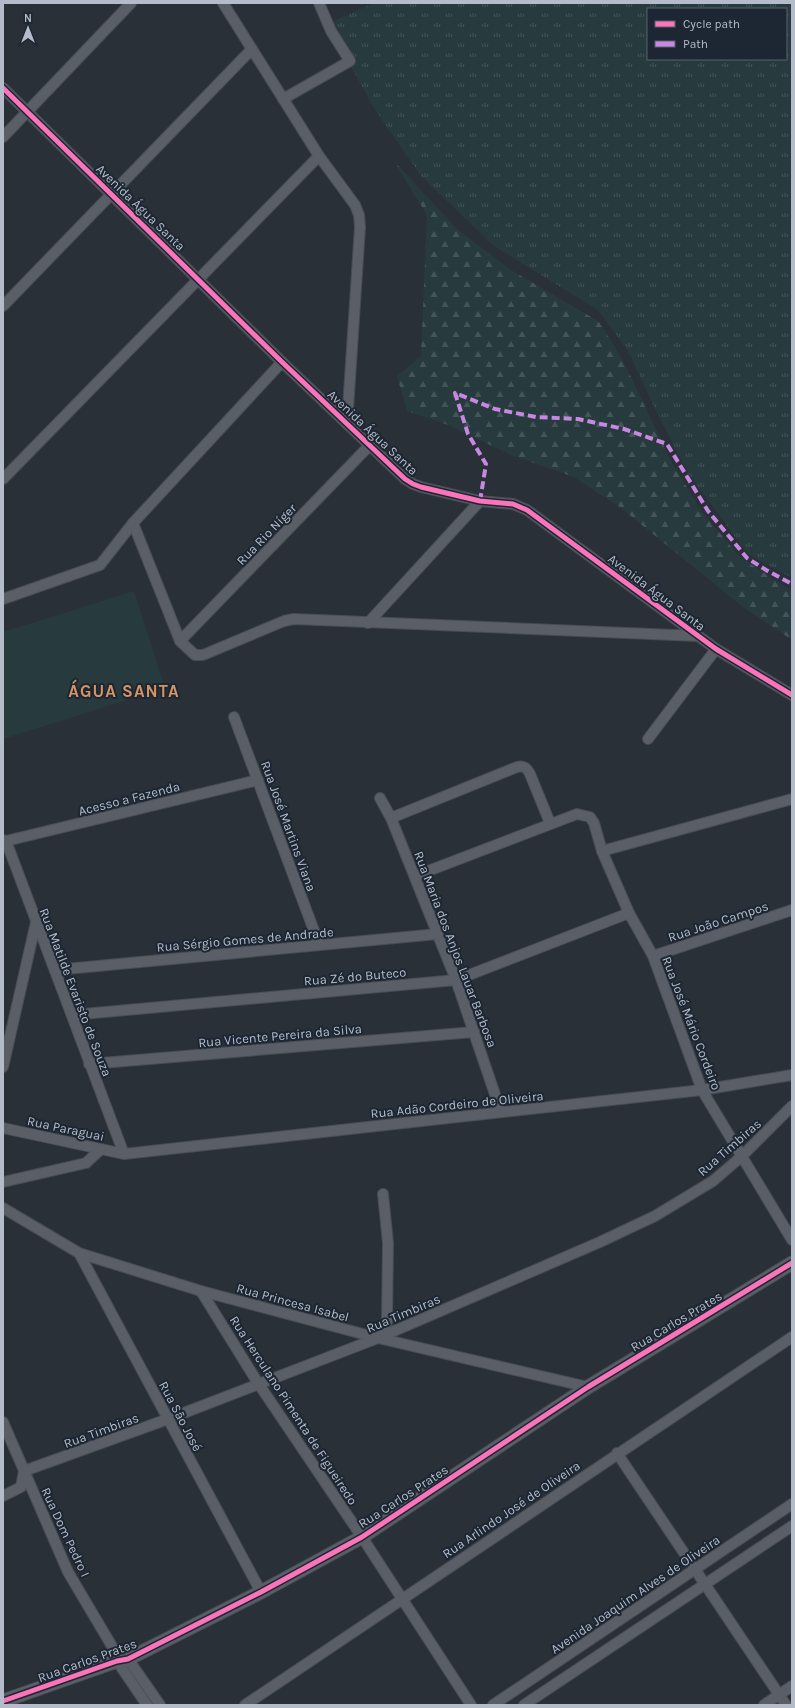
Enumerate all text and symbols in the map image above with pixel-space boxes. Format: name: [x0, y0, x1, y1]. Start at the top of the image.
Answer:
north arrow: [8, 8, 48, 48]
legend: [647, 8, 787, 60]
text: N: [24, 12, 32, 25]
text: Cycle path: [683, 17, 740, 31]
text: Path: [683, 37, 708, 51]
street label: Avenida Água Santa: [93, 160, 190, 254]
street label: Avenida Água Santa: [324, 385, 422, 478]
street label: Rua Rio Níger: [233, 500, 300, 568]
street label: Avenida Água Santa: [605, 549, 709, 634]
district label: ÁGUA SANTA: [68, 679, 180, 701]
street label: Rua José Martins Viana: [258, 759, 319, 893]
street label: Acesso a Fazenda: [77, 779, 181, 818]
street label: Rua Maria dos Anjos Lauar Barbosa: [411, 849, 500, 1049]
street label: Rua João Campos: [666, 898, 770, 945]
street label: Rua Matilde Evaristo de Souza: [36, 906, 115, 1079]
street label: Rua Sérgio Gomes de Andrade: [156, 924, 334, 955]
street label: Rua José Mário Cordeiro: [659, 954, 724, 1092]
street label: Rua Zé do Buteco: [303, 965, 407, 988]
street label: Rua Vicente Pereira da Silva: [198, 1021, 362, 1050]
street label: Rua Adão Cordeiro de Oliveira: [370, 1088, 544, 1121]
street label: Rua Paraguai: [26, 1113, 106, 1144]
street label: Rua Timbiras: [695, 1116, 764, 1179]
street label: Rua Princesa Isabel: [235, 1280, 351, 1325]
street label: Rua Carlos Prates: [628, 1288, 725, 1355]
street label: Rua Timbiras: [364, 1291, 443, 1336]
street label: Rua Herculano Pimenta de Figueiredo: [227, 1313, 360, 1508]
street label: Rua São José: [156, 1379, 205, 1454]
street label: Rua Timbiras: [62, 1410, 141, 1451]
street label: Rua Arlindo José de Oliveira: [440, 1458, 583, 1561]
street label: Rua Carlos Prates: [356, 1462, 451, 1531]
street label: Rua Dom Pedro I: [38, 1485, 93, 1579]
street label: Avenida Joaquim Alves de Oliveira: [548, 1532, 723, 1658]
street label: Rua Carlos Prates: [36, 1636, 139, 1685]

